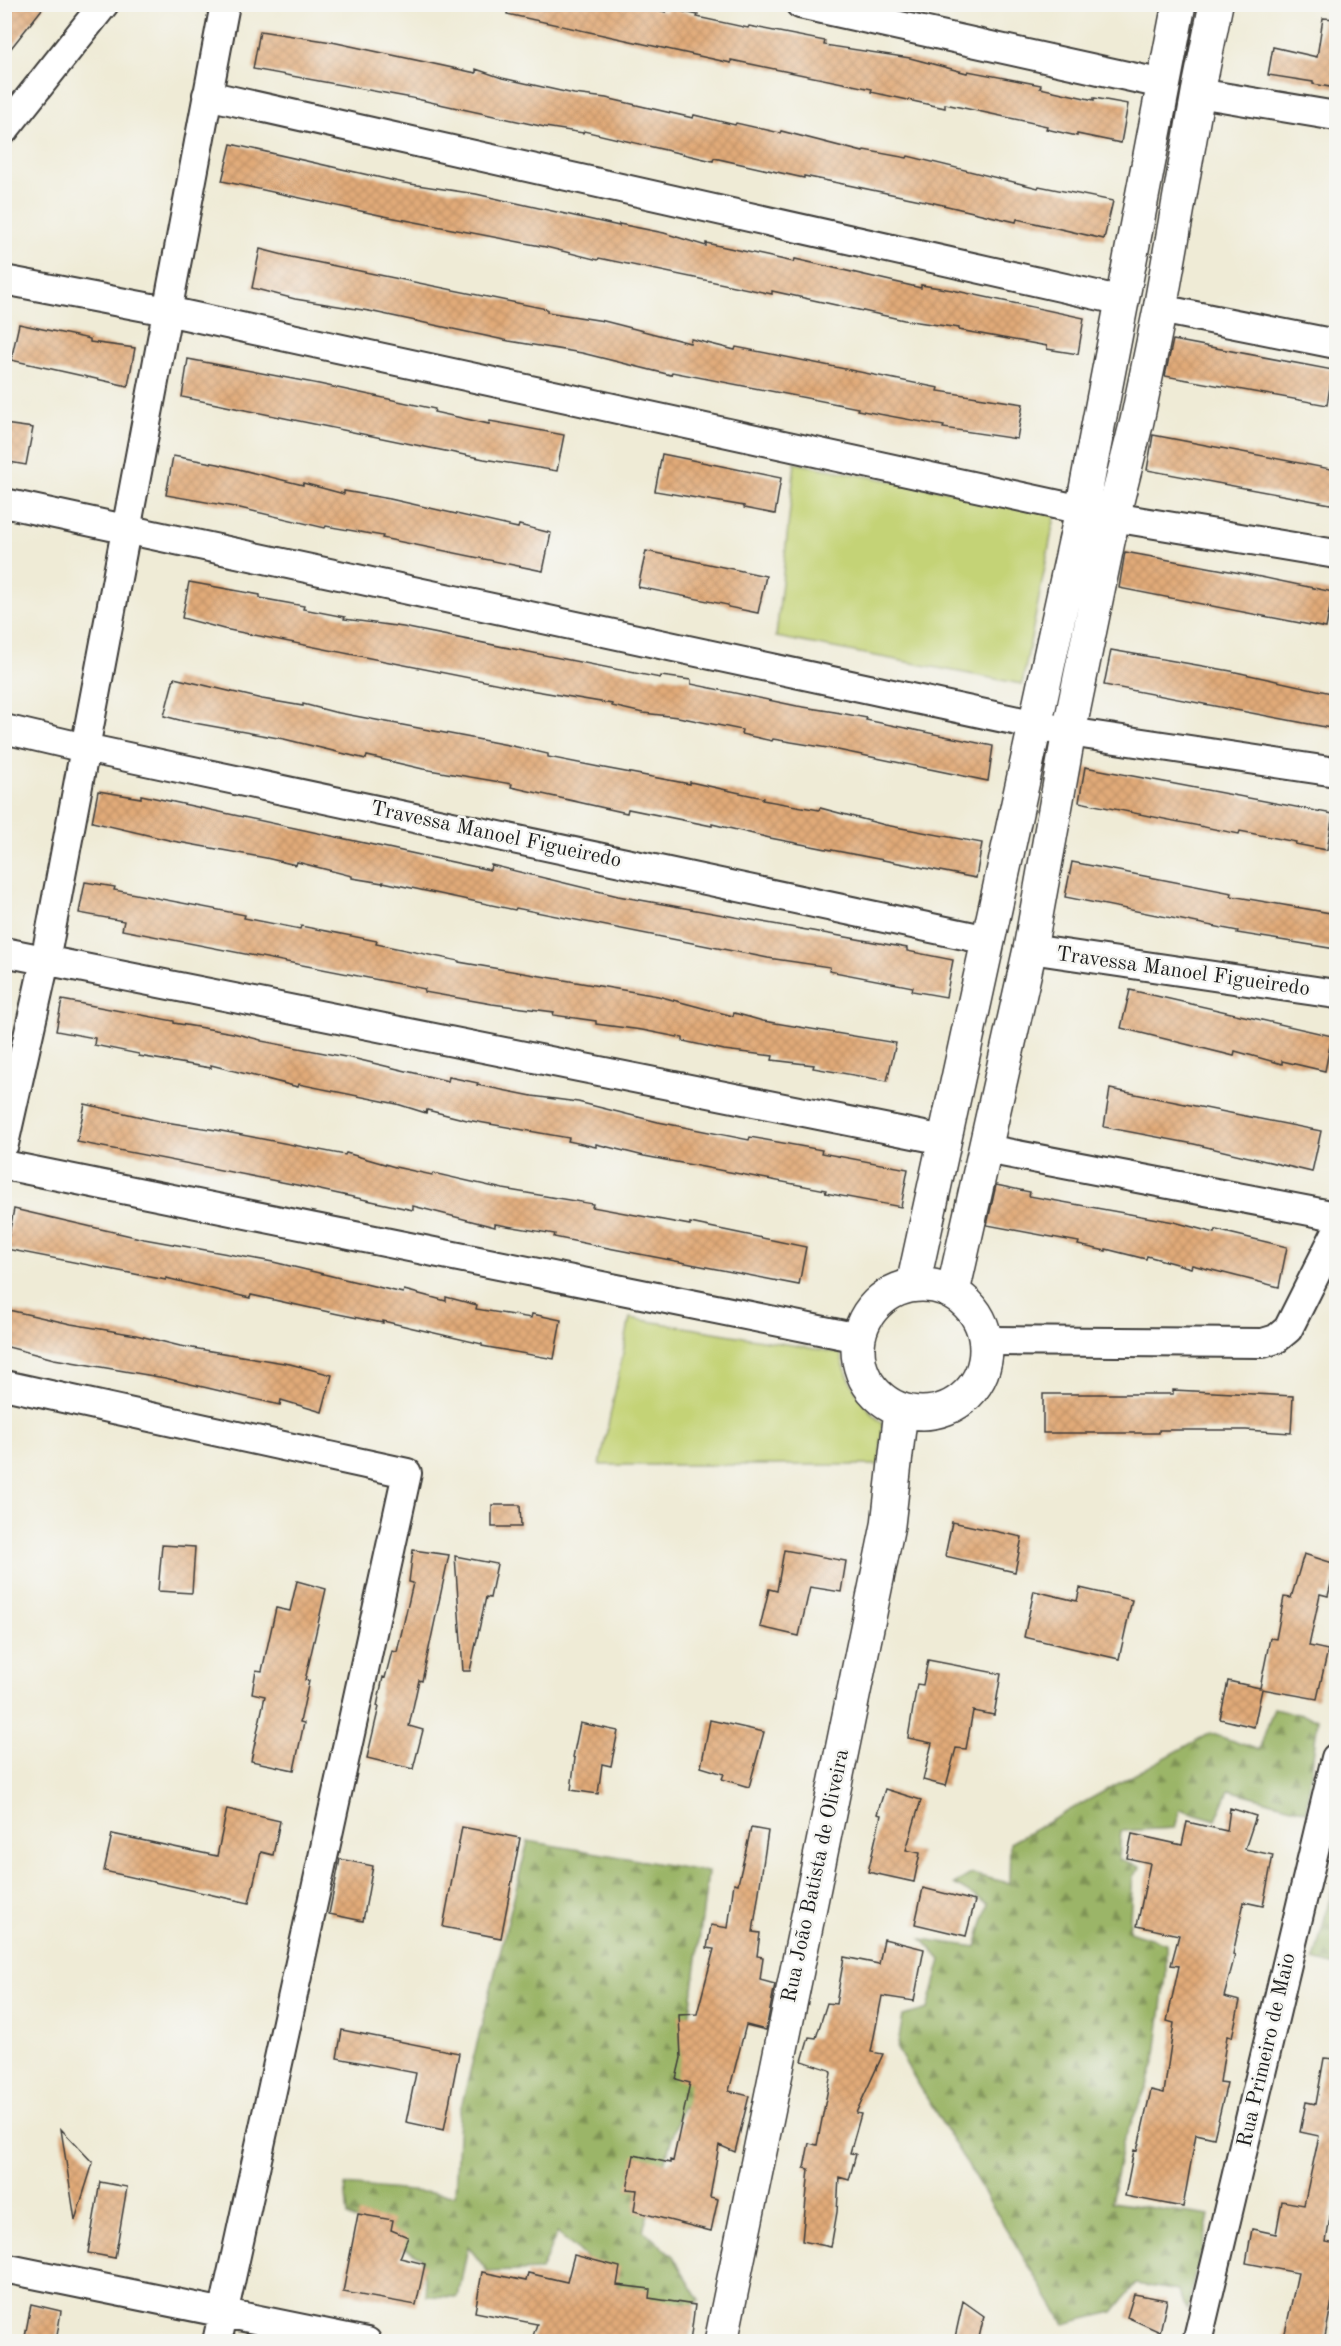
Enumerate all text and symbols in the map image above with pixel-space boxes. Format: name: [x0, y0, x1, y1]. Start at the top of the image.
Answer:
street label: Travessa Manoel Figueiredo: [369, 798, 623, 872]
street label: Travessa Manoel Figueiredo: [1055, 944, 1311, 1000]
street label: Rua João Batista de Oliveira: [779, 1747, 853, 2005]
street label: Rua Primeiro de Maio: [1234, 1951, 1300, 2149]

